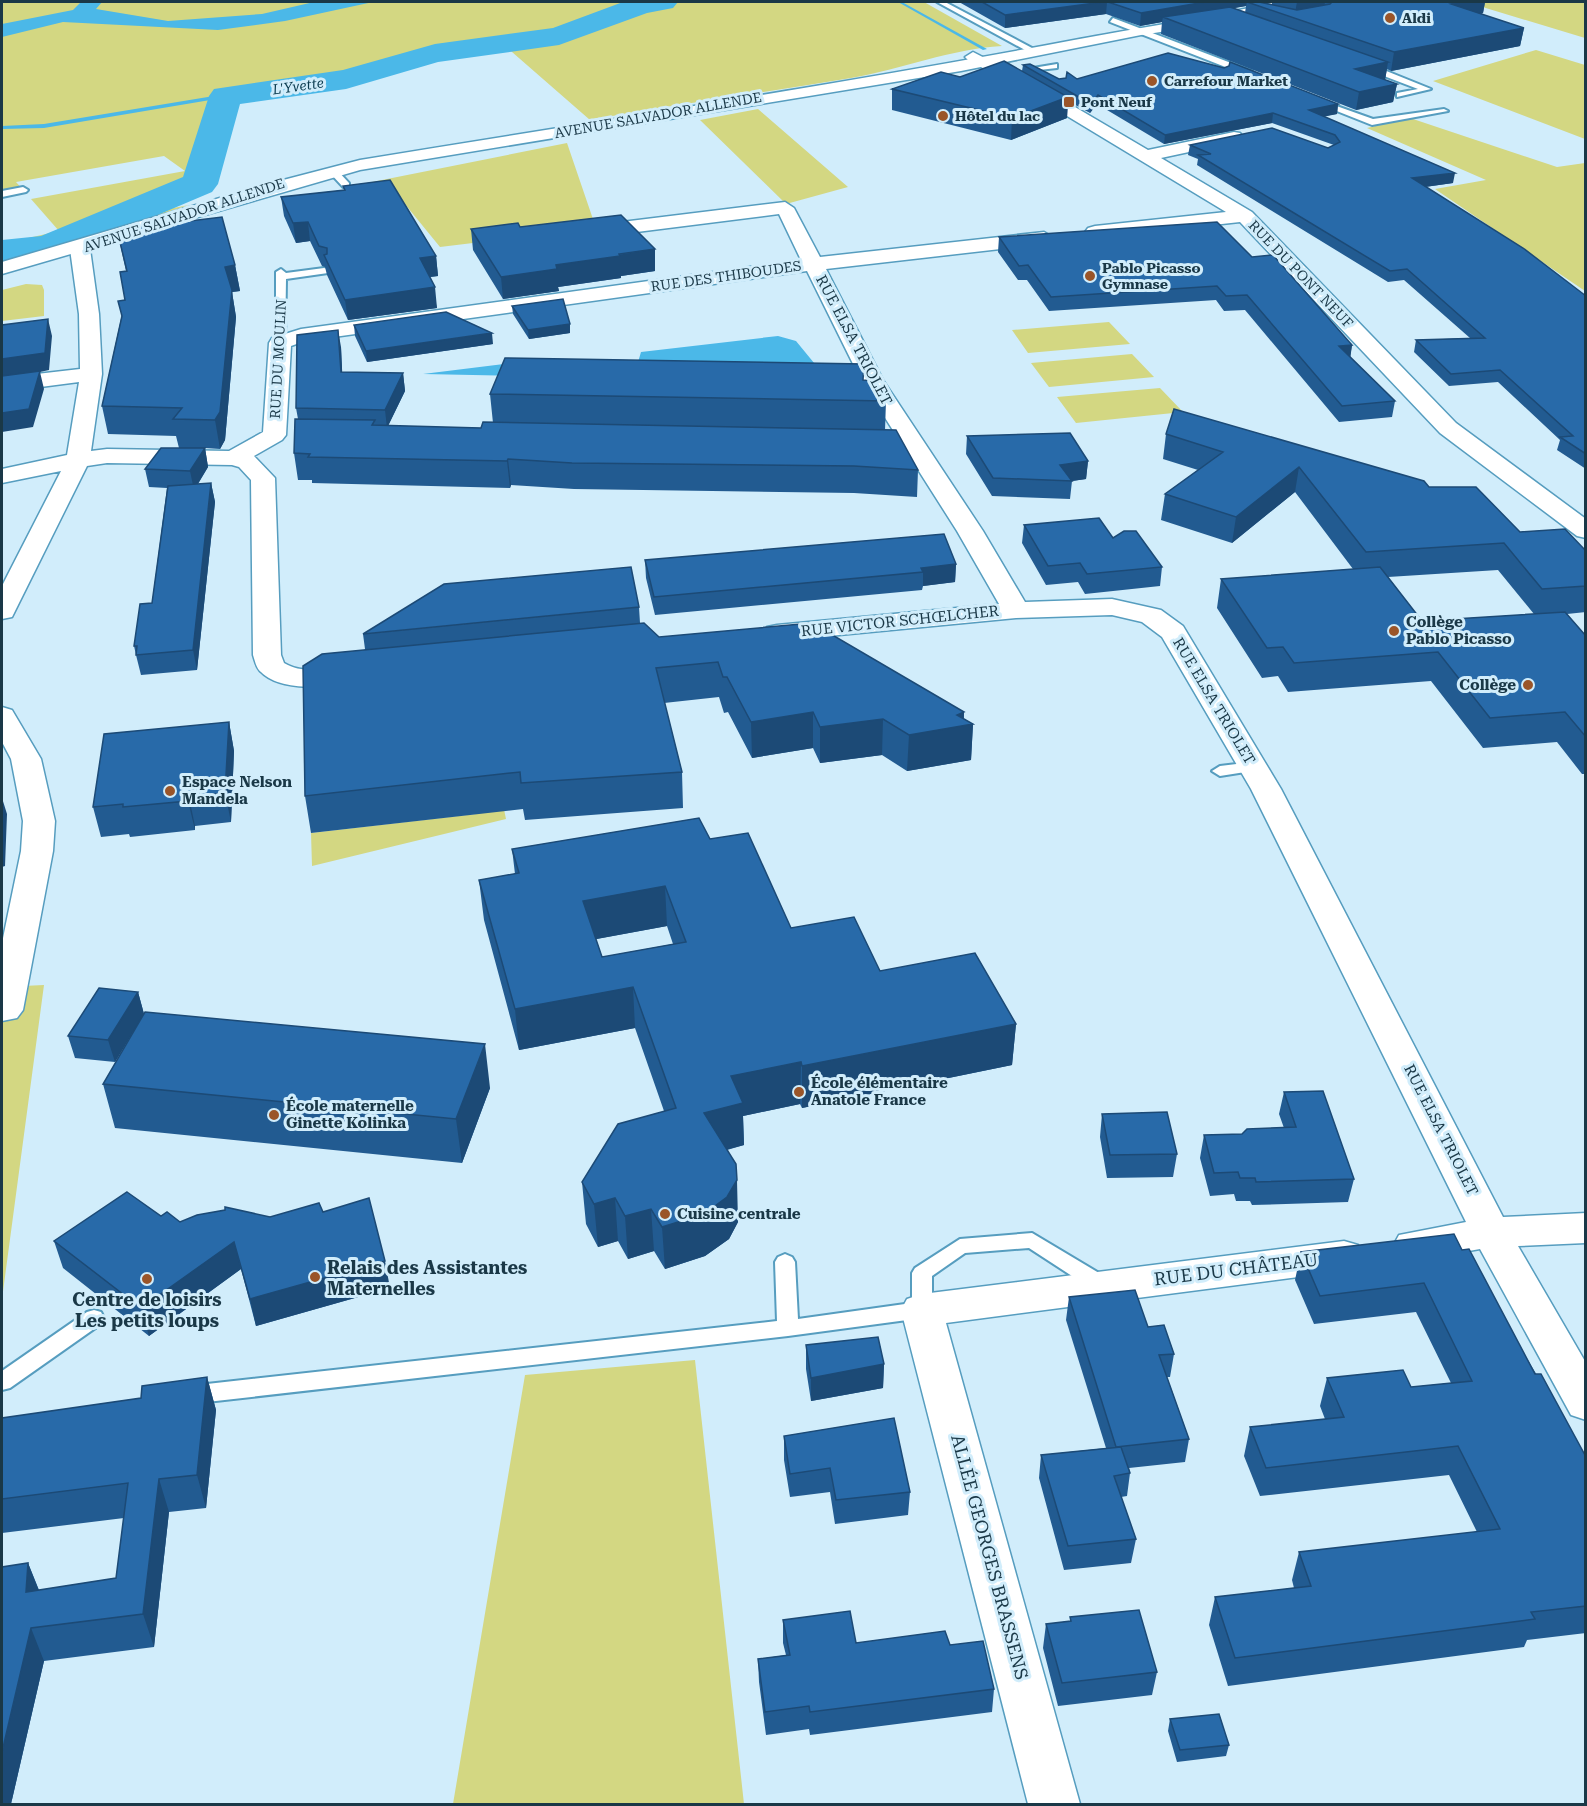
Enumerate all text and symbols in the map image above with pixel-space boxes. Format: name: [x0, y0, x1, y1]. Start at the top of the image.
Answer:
place label: Aldi: [1402, 10, 1431, 26]
marker: Aldi: [1383, 11, 1397, 25]
place label: Carrefour Market: [1164, 73, 1288, 89]
water label: L'Yvette: [270, 74, 325, 98]
marker: Carrefour Market: [1145, 74, 1159, 88]
street label: AVENUE SALVADOR ALLENDE: [553, 89, 763, 141]
place label: Pont Neuf: [1081, 94, 1153, 110]
marker: Pont Neuf: [1062, 95, 1076, 109]
place label: Hôtel du lac: [955, 108, 1040, 124]
marker: Hôtel du lac: [936, 109, 950, 123]
street label: AVENUE SALVADOR ALLENDE: [82, 175, 286, 255]
street label: RUE DU PONT NEUF: [1245, 217, 1357, 331]
street label: RUE DES THIBOUDES: [650, 257, 803, 294]
place label: Pablo Picasso Gymnase: [1102, 260, 1201, 292]
marker: Pablo Picasso Gymnase: [1083, 269, 1097, 283]
street label: RUE ELSA TRIOLET: [812, 272, 896, 408]
street label: RUE DU MOULIN: [267, 299, 289, 419]
street label: RUE VICTOR SCHŒLCHER: [800, 602, 1000, 640]
place label: Collège Pablo Picasso: [1406, 613, 1512, 648]
marker: Collège Pablo Picasso: [1387, 624, 1401, 638]
street label: RUE ELSA TRIOLET: [1169, 634, 1259, 768]
place label: Collège: [1459, 676, 1516, 694]
marker: Collège: [1521, 678, 1535, 692]
place label: Espace Nelson Mandela: [182, 773, 292, 808]
marker: Espace Nelson Mandela: [163, 784, 177, 798]
street label: RUE ELSA TRIOLET: [1400, 1061, 1482, 1199]
place label: École élémentaire Anatole France: [811, 1073, 948, 1109]
marker: École élémentaire Anatole France: [792, 1085, 806, 1099]
place label: École maternelle Ginette Kolinka: [286, 1096, 414, 1132]
marker: École maternelle Ginette Kolinka: [267, 1108, 281, 1122]
place label: Cuisine centrale: [677, 1205, 801, 1223]
marker: Cuisine centrale: [658, 1207, 672, 1221]
street label: RUE DU CHÂTEAU: [1153, 1248, 1319, 1290]
place label: Relais des Assistantes Maternelles: [327, 1257, 527, 1299]
marker: Relais des Assistantes Maternelles: [308, 1270, 322, 1284]
marker: Centre de loisirs Les petits loups: [140, 1272, 154, 1286]
place label: Centre de loisirs Les petits loups: [72, 1289, 222, 1331]
street label: ALLÉE GEORGES BRASSENS: [947, 1432, 1033, 1682]

